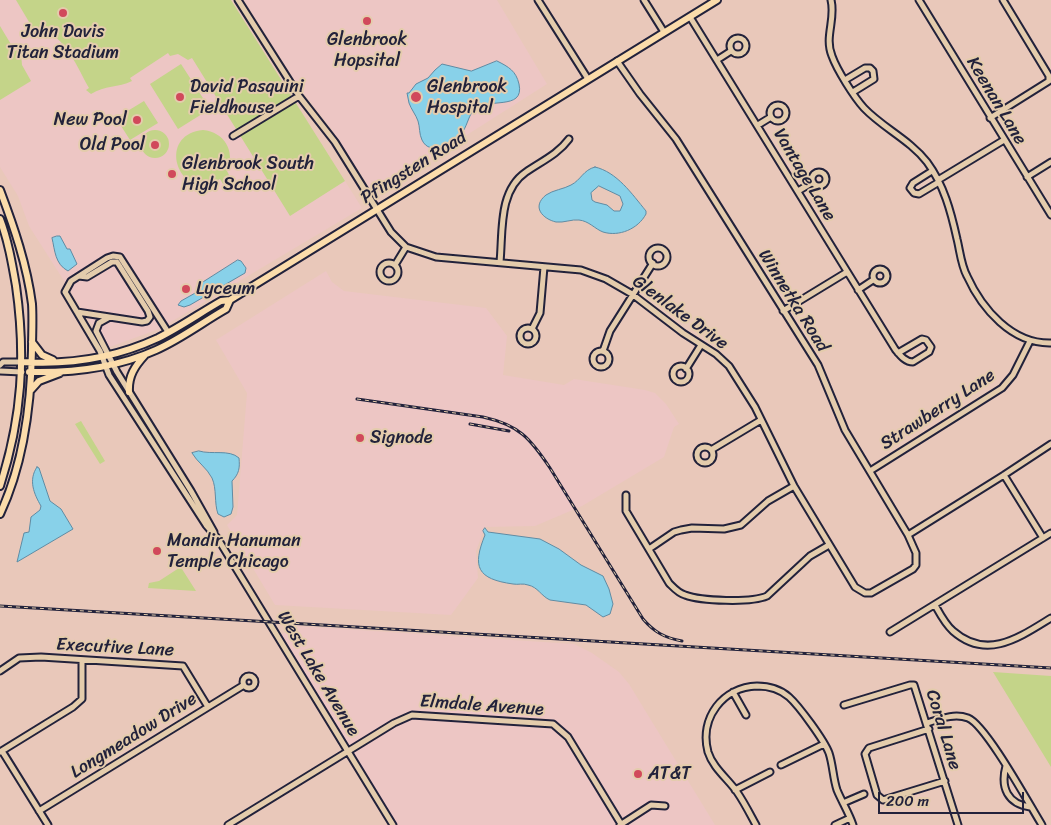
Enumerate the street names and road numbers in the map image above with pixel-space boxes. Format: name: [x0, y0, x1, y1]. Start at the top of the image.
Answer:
street label: Keenan Lane: [961, 53, 1031, 149]
street label: Vantage Lane: [768, 125, 840, 225]
street label: Pfingsten Road: [357, 127, 471, 209]
street label: Winnetka Road: [753, 246, 833, 356]
street label: Glenlake Drive: [628, 271, 732, 355]
street label: Strawberry Lane: [877, 365, 999, 455]
street label: West Lake Avenue: [272, 607, 364, 741]
street label: Executive Lane: [56, 634, 174, 662]
street label: Coral Lane: [921, 687, 965, 773]
street label: Longmeadow Drive: [67, 688, 201, 784]
street label: Elmdale Avenue: [419, 691, 545, 721]

